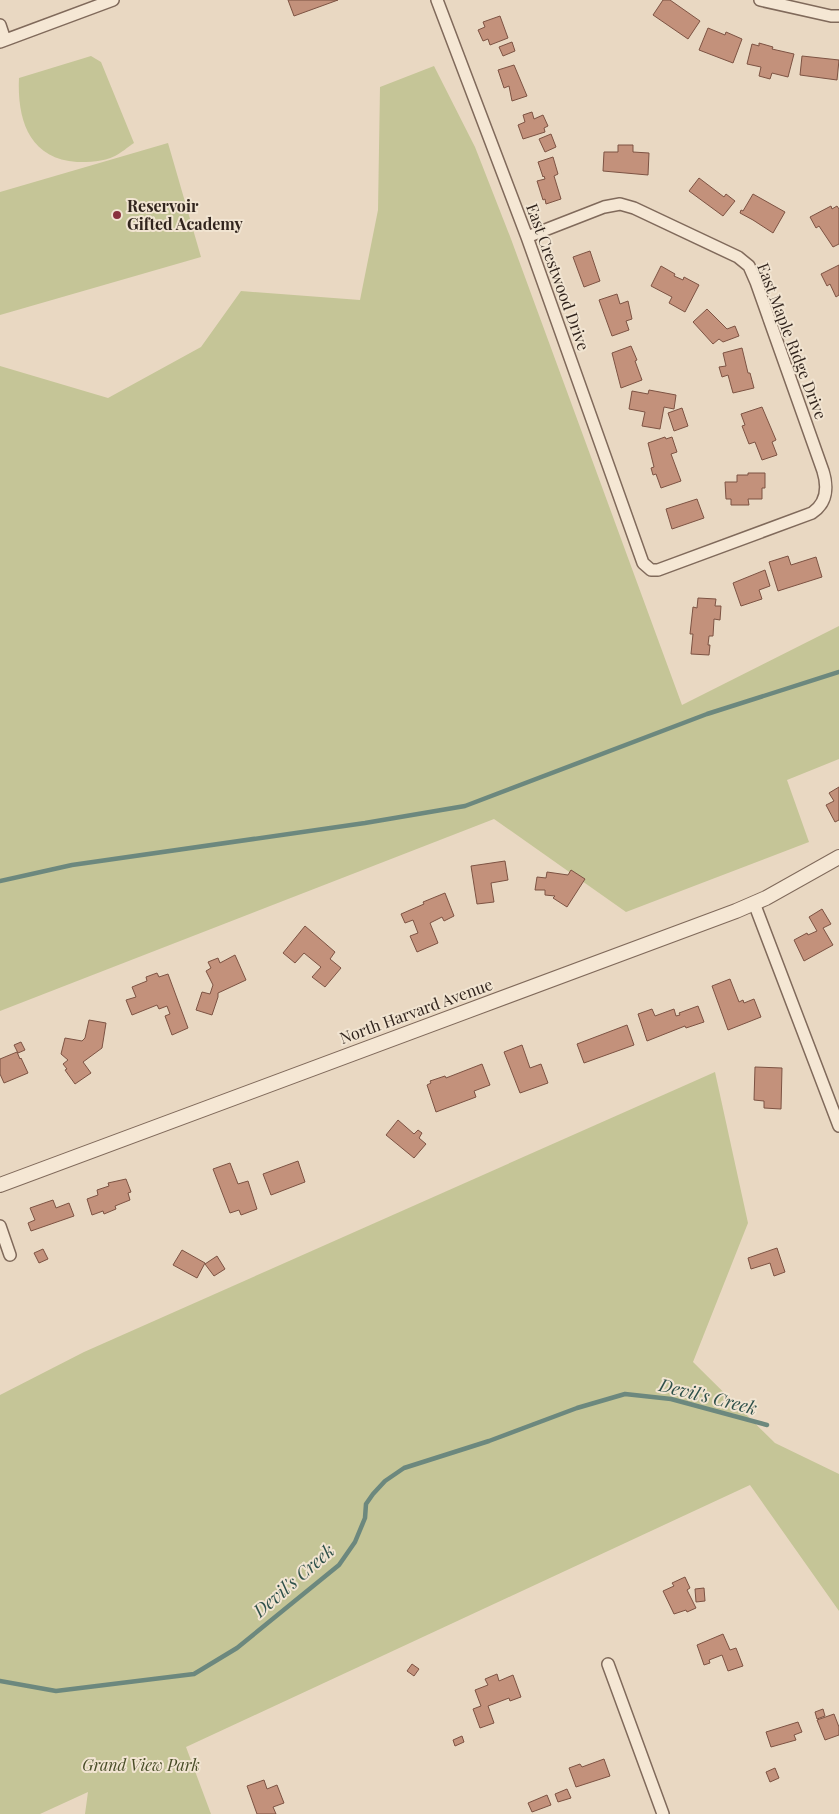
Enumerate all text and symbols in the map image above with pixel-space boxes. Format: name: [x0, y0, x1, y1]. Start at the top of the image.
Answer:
place label: Reservoir Gifted Academy: [127, 195, 243, 234]
street label: East Crestwood Drive: [522, 200, 595, 353]
marker: Reservoir Gifted Academy: [111, 209, 123, 221]
street label: East Maple Ridge Drive: [753, 260, 832, 422]
street label: North Harvard Avenue: [337, 973, 495, 1048]
water label: Devil's Creek: [656, 1372, 760, 1420]
water label: Devil's Creek: [247, 1538, 339, 1623]
park label: Grand View Park: [82, 1754, 200, 1775]

